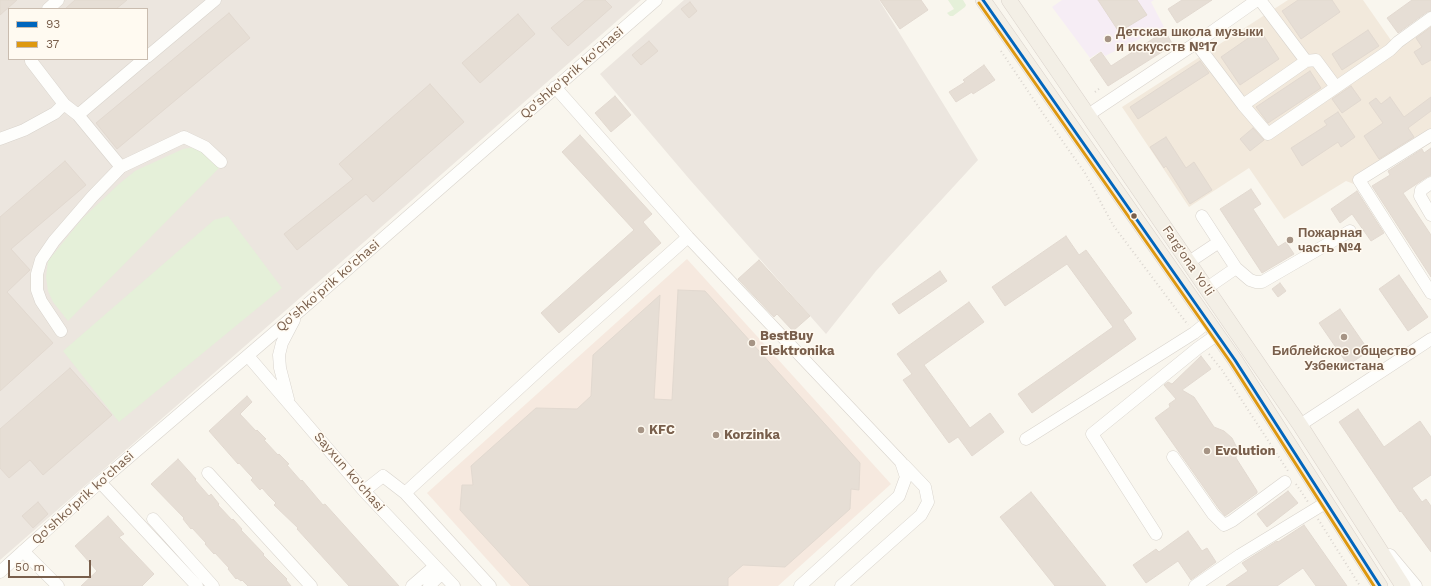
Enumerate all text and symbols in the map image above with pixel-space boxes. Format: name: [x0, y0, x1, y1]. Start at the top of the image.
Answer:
legend: [8, 8, 148, 60]
text: 93: [46, 17, 60, 31]
street label: Qo'shko'prik ko'chasi: [517, 24, 627, 122]
place label: Детская школа музыки и искусств №17: [1116, 24, 1271, 55]
marker: Детская школа музыки и искусств №17: [1103, 34, 1113, 44]
text: 37: [46, 37, 59, 51]
unlabelled marker: [1129, 211, 1139, 221]
street label: Farg'ona Yo'li: [1159, 223, 1217, 299]
place label: Пожарная часть №4: [1298, 225, 1367, 256]
marker: Пожарная часть №4: [1285, 235, 1295, 245]
street label: Qo'shko'prik ko'chasi: [273, 237, 383, 335]
place label: BestBuy Elektronika: [760, 328, 834, 359]
marker: Библейское общество Узбекистана: [1339, 332, 1349, 342]
marker: BestBuy Elektronika: [747, 338, 757, 348]
place label: Библейское общество Узбекистана: [1270, 343, 1418, 374]
place label: KFC: [649, 422, 675, 438]
marker: KFC: [636, 425, 646, 435]
place label: Korzinka: [724, 427, 780, 443]
street label: Sayxun ko'chasi: [310, 429, 388, 515]
marker: Korzinka: [711, 430, 721, 440]
place label: Evolution: [1215, 443, 1276, 459]
marker: Evolution: [1202, 446, 1212, 456]
street label: Qo'shko'prik ko'chasi: [29, 448, 137, 548]
scale bar: [10, 552, 93, 578]
text: 50 m: [15, 560, 45, 574]

